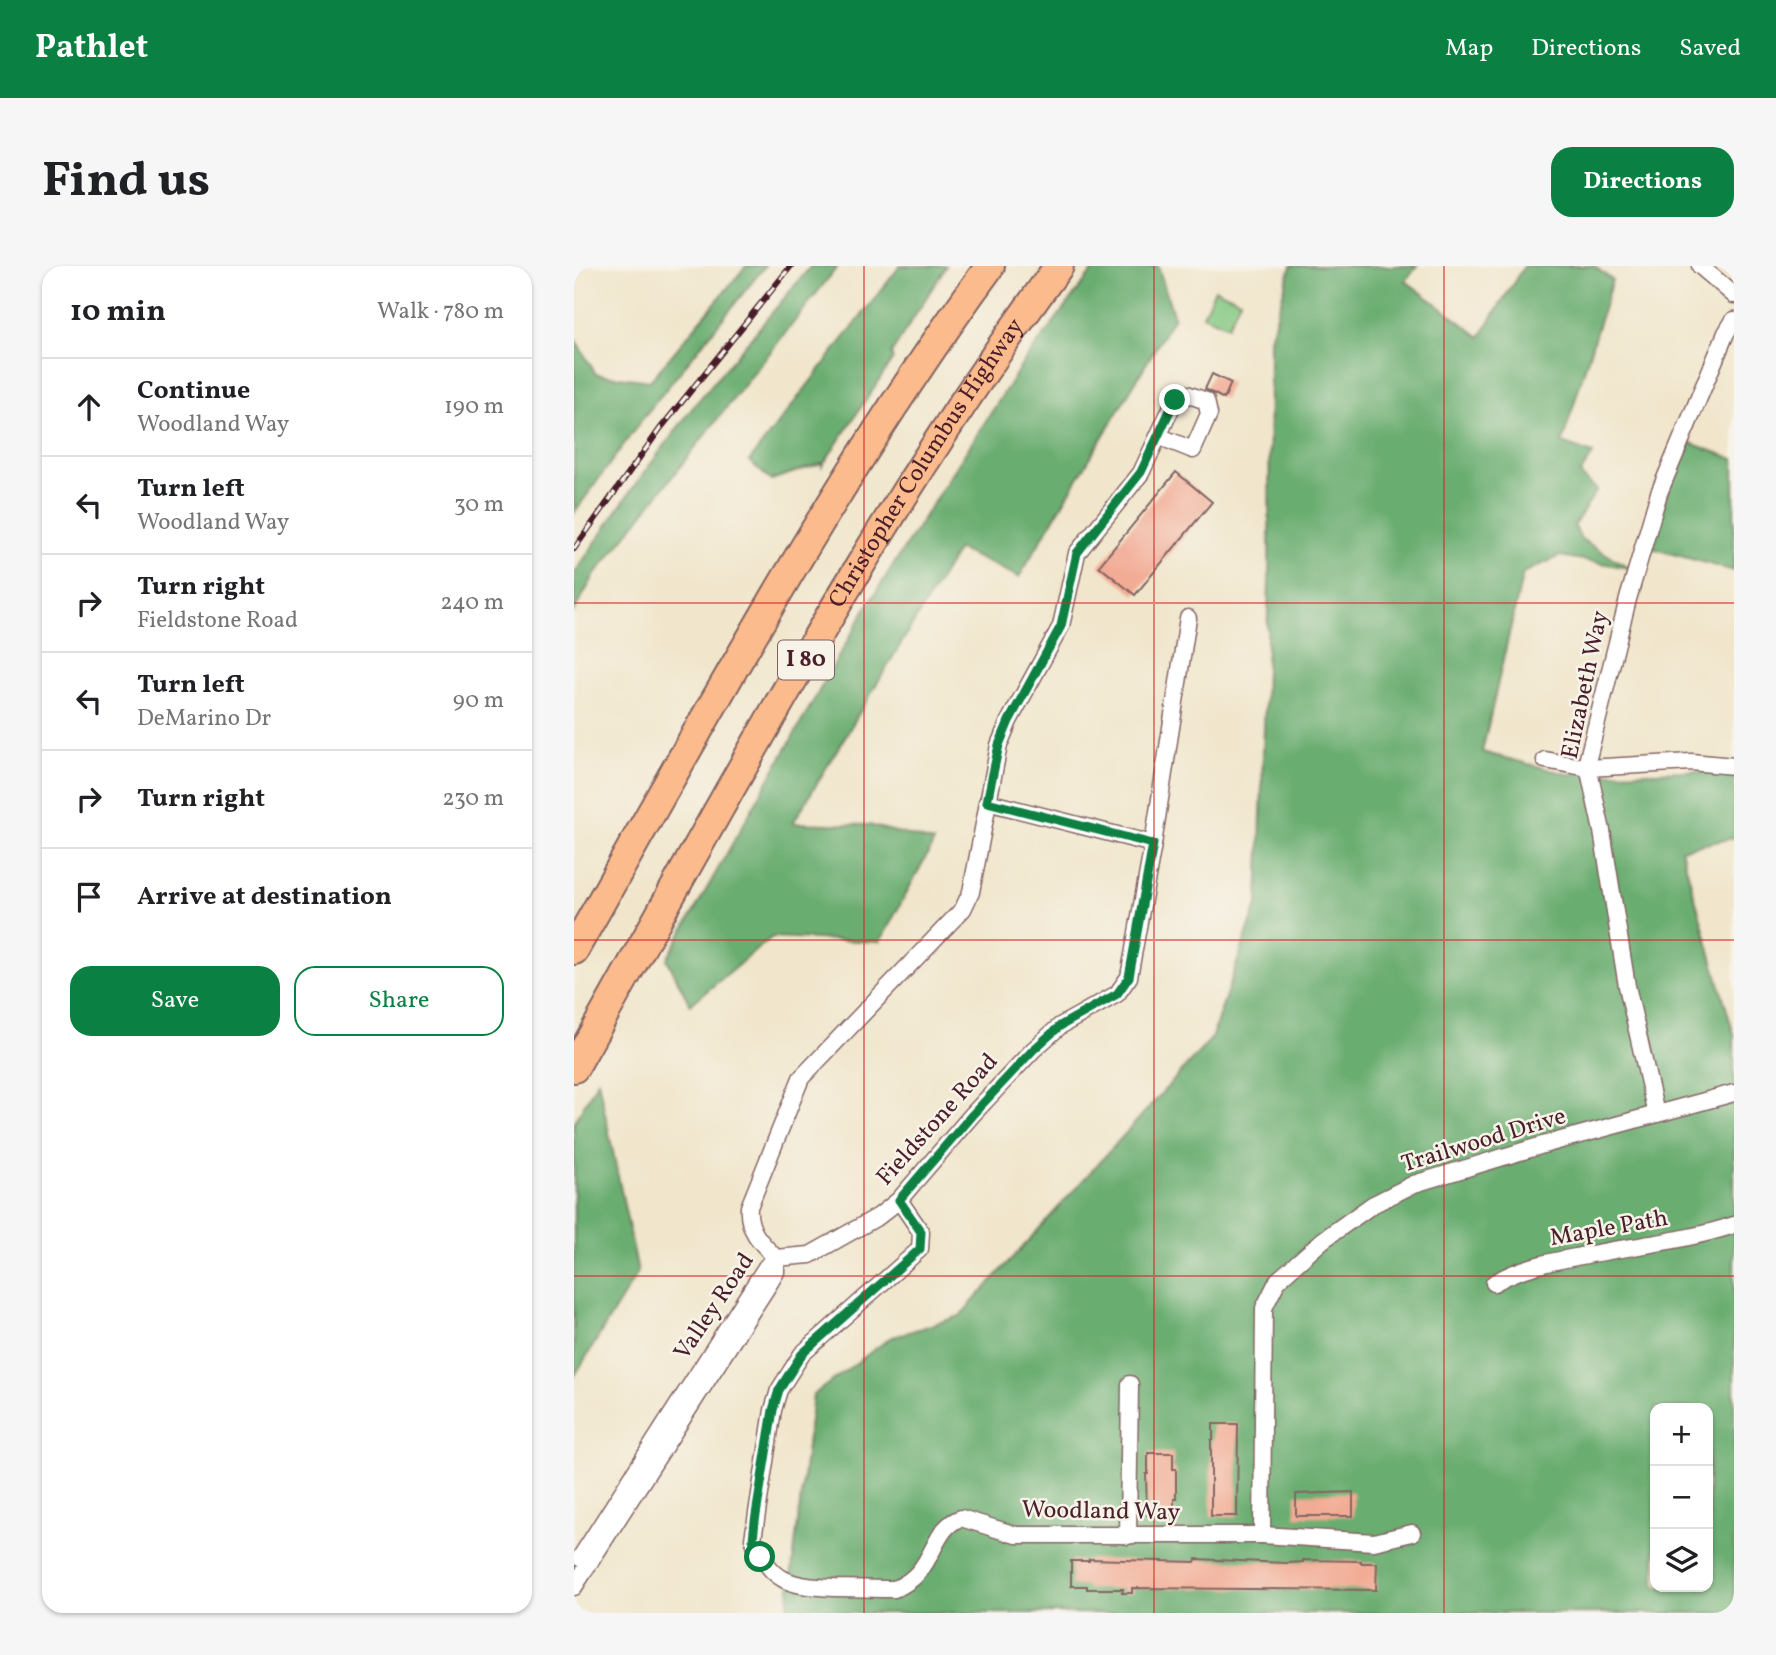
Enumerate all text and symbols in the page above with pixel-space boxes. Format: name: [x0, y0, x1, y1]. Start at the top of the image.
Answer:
text: Pathlet: [35, 26, 148, 72]
text: Map: [1445, 32, 1493, 66]
text: Directions: [1531, 32, 1641, 66]
text: Saved: [1679, 32, 1741, 66]
button: Directions: [1551, 147, 1734, 217]
text: Find us: [42, 148, 210, 217]
text: 10 min: [70, 291, 166, 333]
text: Walk · 780 m: [377, 296, 504, 328]
street label: Christopher Columbus Highway: [821, 312, 1033, 615]
text: Continue: [137, 373, 250, 409]
route end: [1159, 384, 1190, 415]
icon: ahead: [70, 388, 108, 426]
text: 190 m: [444, 391, 504, 423]
text: Woodland Way: [137, 409, 289, 441]
text: Turn left: [137, 471, 245, 507]
icon: left: [70, 486, 108, 524]
text: 30 m: [454, 489, 504, 521]
text: Woodland Way: [137, 507, 289, 539]
text: Turn right: [137, 569, 265, 605]
icon: right: [70, 584, 108, 622]
text: 240 m: [440, 587, 504, 619]
text: Fieldstone Road: [137, 605, 298, 637]
street label: Elizabeth Way: [1554, 608, 1618, 762]
road number: I 80: [778, 640, 834, 680]
text: Turn left: [137, 667, 245, 703]
icon: left: [70, 682, 108, 720]
text: 90 m: [453, 685, 504, 717]
text: DeMarino Dr: [137, 703, 271, 735]
icon: right: [70, 780, 108, 818]
text: Turn right: [137, 781, 265, 817]
text: 230 m: [442, 783, 504, 815]
icon: arrive: [70, 878, 108, 916]
text: Arrive at destination: [137, 879, 392, 915]
button: Save: [70, 966, 280, 1036]
button: Share: [294, 966, 504, 1036]
street label: Fieldstone Road: [869, 1046, 1007, 1194]
street label: Trailwood Drive: [1398, 1100, 1570, 1182]
street label: Maple Path: [1547, 1202, 1671, 1256]
street label: Valley Road: [667, 1247, 763, 1367]
map controls: [1650, 1403, 1713, 1592]
button: +: [1650, 1403, 1713, 1466]
button: −: [1650, 1466, 1713, 1529]
street label: Woodland Way: [1021, 1494, 1181, 1530]
button: layers: [1650, 1529, 1713, 1592]
route start: [744, 1541, 775, 1572]

